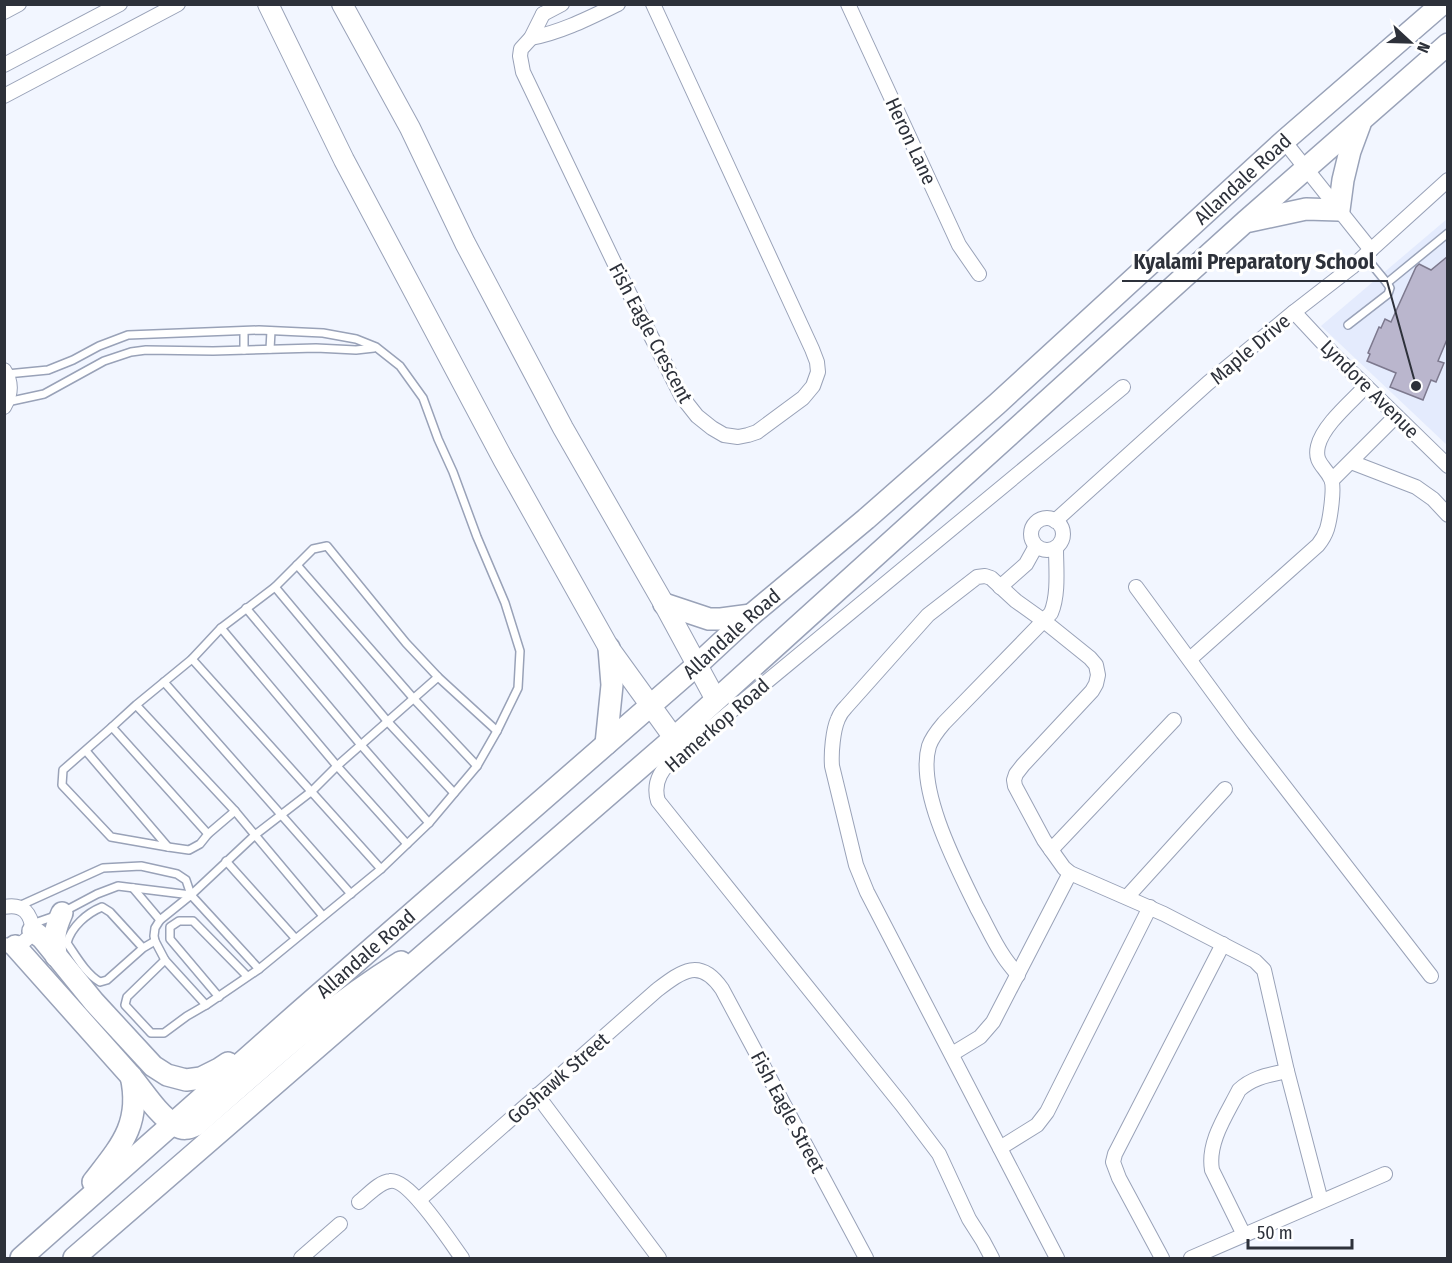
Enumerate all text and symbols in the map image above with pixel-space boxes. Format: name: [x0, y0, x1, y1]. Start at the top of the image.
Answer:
north arrow: [1380, 12, 1440, 72]
text: N: [1413, 39, 1434, 55]
street label: Heron Lane: [880, 94, 942, 188]
street label: Allandale Road: [1189, 129, 1296, 229]
callout: Kyalami Preparatory School: [1122, 242, 1387, 281]
text: Kyalami Preparatory School: [1133, 249, 1375, 275]
street label: Fish Eagle Crescent: [604, 259, 698, 407]
street label: Maple Drive: [1205, 309, 1295, 389]
street label: Lyndore Avenue: [1316, 335, 1424, 443]
street label: Allandale Road: [678, 584, 785, 684]
street label: Hamerkop Road: [660, 673, 774, 777]
street label: Allandale Road: [312, 904, 420, 1003]
street label: Goshawk Street: [502, 1027, 614, 1129]
street label: Fish Eagle Street: [746, 1047, 830, 1177]
scale bar: [1248, 1212, 1352, 1250]
text: 50 m: [1257, 1222, 1293, 1244]

